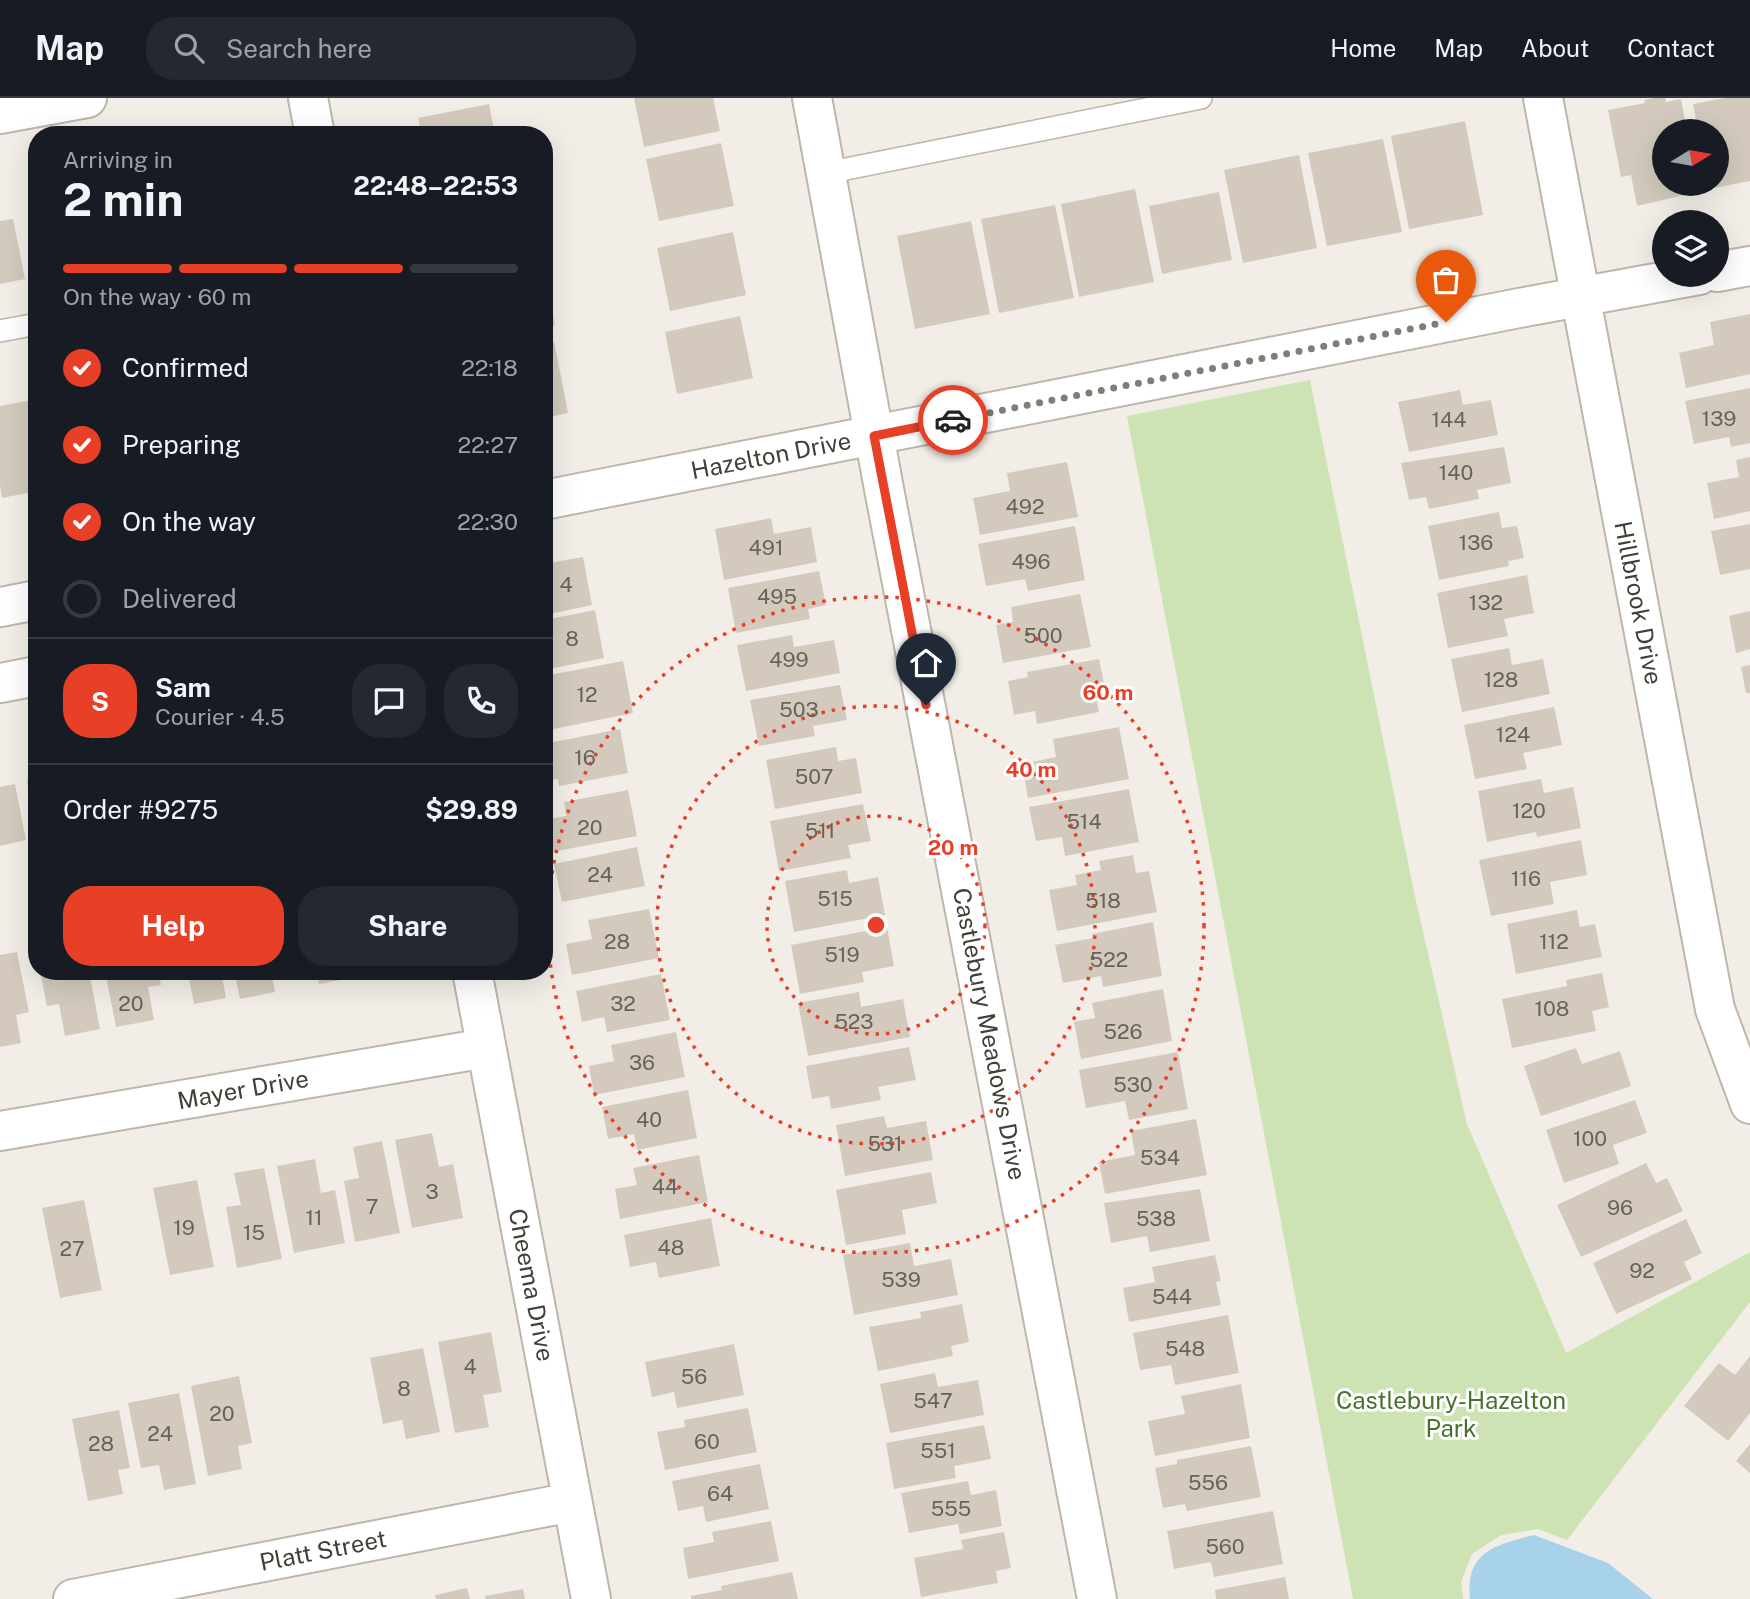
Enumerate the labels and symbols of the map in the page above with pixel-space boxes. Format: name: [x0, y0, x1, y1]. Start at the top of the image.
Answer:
north arrow: [1652, 119, 1729, 196]
pin: [1416, 250, 1476, 322]
courier: [918, 385, 988, 455]
house number: 139: [1702, 406, 1736, 431]
house number: 144: [1432, 407, 1466, 432]
street label: Hazelton Drive: [688, 426, 853, 484]
house number: 140: [1439, 460, 1473, 485]
house number: 492: [1006, 494, 1044, 519]
street label: Hillbrook Drive: [1609, 519, 1669, 687]
house number: 136: [1459, 530, 1493, 555]
house number: 491: [749, 535, 783, 560]
house number: 496: [1011, 549, 1051, 574]
house number: 4: [559, 572, 573, 597]
house number: 495: [757, 584, 797, 609]
house number: 132: [1469, 590, 1503, 615]
house number: 500: [1023, 623, 1063, 648]
house number: 8: [565, 626, 579, 651]
pin: [896, 633, 956, 705]
house number: 499: [769, 647, 809, 672]
house number: 128: [1484, 667, 1518, 692]
text: 60 m: [1083, 680, 1133, 705]
house number: 12: [576, 682, 598, 707]
house number: 503: [779, 697, 819, 722]
house number: 124: [1496, 722, 1530, 747]
house number: 16: [574, 745, 596, 770]
text: 40 m: [1006, 757, 1056, 782]
house number: 507: [795, 764, 833, 789]
house number: 120: [1512, 798, 1546, 823]
house number: 514: [1066, 809, 1102, 834]
house number: 20: [577, 815, 603, 840]
house number: 511: [805, 818, 835, 843]
text: 20 m: [928, 835, 978, 860]
house number: 24: [587, 862, 613, 887]
house number: 116: [1511, 866, 1541, 891]
street label: Castlebury Meadows Drive: [948, 885, 1032, 1182]
house number: 515: [817, 886, 853, 911]
house number: 518: [1085, 888, 1121, 913]
centre of rings: [864, 913, 888, 937]
house number: 28: [604, 929, 630, 954]
house number: 112: [1539, 929, 1569, 954]
house number: 519: [824, 942, 860, 967]
house number: 522: [1090, 947, 1128, 972]
house number: 20: [118, 991, 144, 1016]
house number: 32: [610, 991, 636, 1016]
house number: 108: [1535, 996, 1569, 1021]
house number: 523: [834, 1009, 874, 1034]
house number: 526: [1103, 1019, 1143, 1044]
house number: 36: [629, 1050, 655, 1075]
street label: Mayer Drive: [175, 1064, 311, 1114]
house number: 530: [1113, 1072, 1153, 1097]
house number: 40: [636, 1107, 662, 1132]
house number: 100: [1573, 1126, 1607, 1151]
house number: 531: [867, 1131, 903, 1156]
house number: 534: [1140, 1145, 1180, 1170]
house number: 44: [652, 1174, 678, 1199]
house number: 3: [425, 1179, 439, 1204]
house number: 7: [366, 1194, 378, 1219]
house number: 96: [1607, 1195, 1633, 1220]
house number: 11: [305, 1205, 323, 1230]
street label: Cheema Drive: [503, 1206, 560, 1363]
house number: 538: [1136, 1206, 1176, 1231]
house number: 19: [173, 1215, 195, 1240]
house number: 15: [243, 1220, 265, 1245]
house number: 48: [658, 1235, 684, 1260]
house number: 27: [59, 1236, 85, 1261]
house number: 92: [1629, 1258, 1655, 1283]
house number: 539: [881, 1267, 921, 1292]
house number: 544: [1152, 1284, 1192, 1309]
house number: 548: [1165, 1336, 1205, 1361]
house number: 4: [463, 1354, 477, 1379]
house number: 56: [681, 1364, 707, 1389]
house number: 8: [397, 1376, 411, 1401]
park label: Castlebury-Hazelton Park: [1336, 1386, 1566, 1442]
house number: 547: [913, 1388, 953, 1413]
house number: 20: [209, 1401, 235, 1426]
house number: 24: [147, 1421, 173, 1446]
house number: 60: [694, 1429, 720, 1454]
house number: 28: [88, 1431, 114, 1456]
house number: 551: [920, 1438, 956, 1463]
house number: 556: [1188, 1470, 1228, 1495]
house number: 64: [707, 1481, 733, 1506]
house number: 555: [931, 1496, 971, 1521]
street label: Platt Street: [257, 1524, 389, 1576]
house number: 560: [1205, 1534, 1245, 1559]

